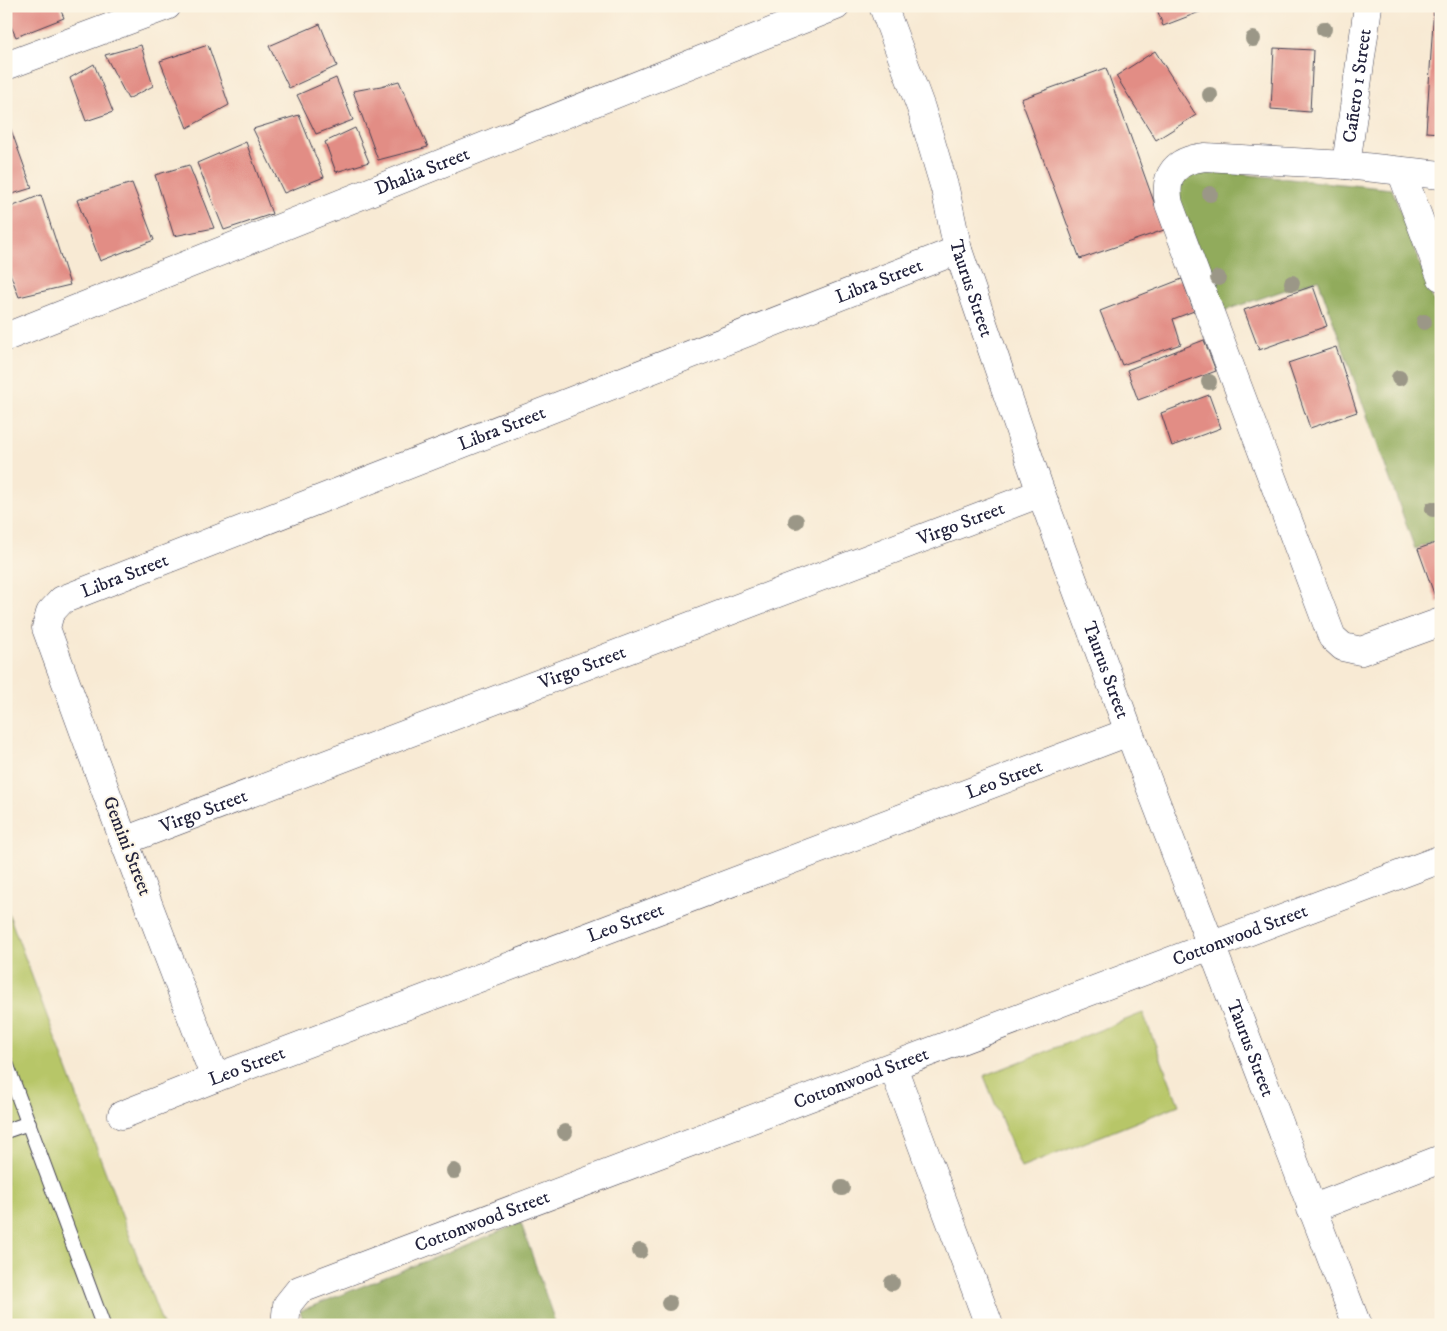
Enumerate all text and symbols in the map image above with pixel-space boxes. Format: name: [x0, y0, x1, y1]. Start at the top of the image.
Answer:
street label: Cañero 1 Street: [1338, 27, 1376, 144]
street label: Dhalia Street: [371, 142, 473, 200]
street label: Taurus Street: [945, 237, 998, 340]
street label: Libra Street: [832, 253, 926, 308]
street label: Libra Street: [455, 401, 549, 456]
street label: Virgo Street: [913, 496, 1008, 551]
street label: Libra Street: [78, 548, 171, 603]
street label: Taurus Street: [1078, 618, 1134, 722]
street label: Virgo Street: [534, 640, 629, 694]
street label: Leo Street: [963, 754, 1046, 804]
street label: Virgo Street: [156, 784, 250, 838]
street label: Gemini Street: [98, 793, 156, 899]
street label: Leo Street: [584, 898, 667, 948]
street label: Cottonwood Street: [1169, 899, 1311, 971]
street label: Taurus Street: [1222, 997, 1280, 1100]
street label: Leo Street: [205, 1041, 288, 1091]
street label: Cottonwood Street: [790, 1042, 932, 1114]
street label: Cottonwood Street: [411, 1185, 553, 1257]

